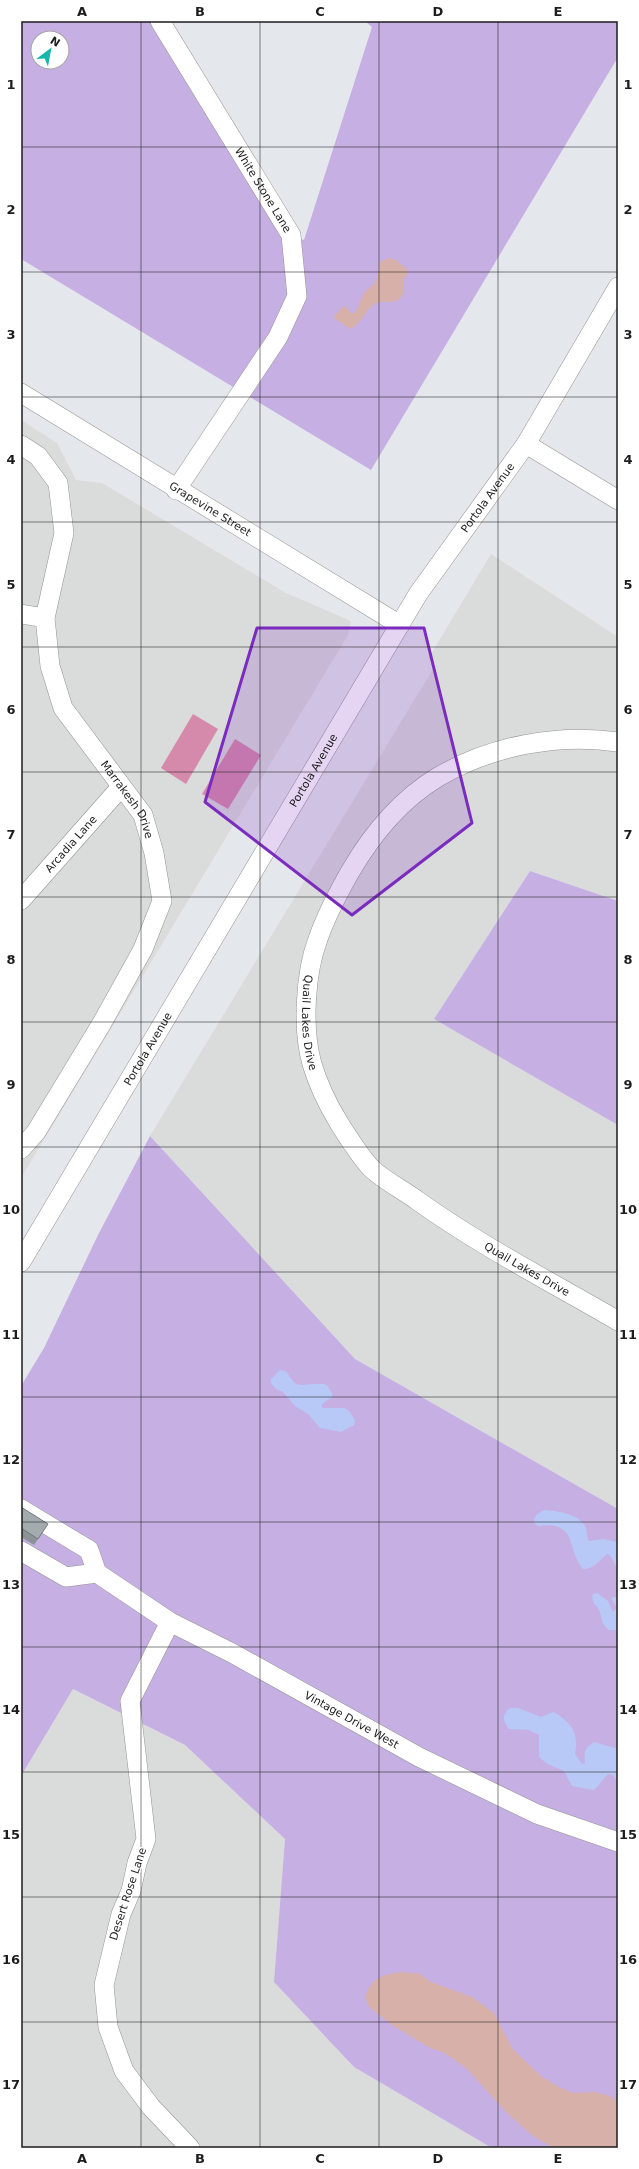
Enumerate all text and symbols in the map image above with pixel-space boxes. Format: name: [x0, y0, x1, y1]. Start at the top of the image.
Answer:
text: A: [77, 4, 87, 19]
text: B: [195, 4, 205, 19]
text: C: [315, 4, 325, 19]
text: D: [433, 4, 444, 19]
text: E: [554, 4, 562, 19]
north arrow: [30, 30, 70, 70]
text: N: [48, 34, 62, 50]
text: 1: [6, 77, 16, 92]
text: 1: [623, 77, 633, 92]
street label: White Stone Lane: [232, 145, 294, 235]
text: 2: [6, 202, 16, 217]
text: 2: [623, 202, 633, 217]
text: 3: [6, 327, 16, 342]
text: 3: [623, 327, 633, 342]
text: 4: [6, 452, 16, 467]
text: 4: [623, 452, 633, 467]
street label: Portola Avenue: [458, 460, 517, 535]
street label: Grapevine Street: [167, 479, 254, 539]
text: 5: [6, 577, 16, 592]
text: 5: [623, 577, 633, 592]
text: 6: [6, 702, 16, 717]
text: 6: [623, 702, 633, 717]
street label: Portola Avenue: [286, 731, 340, 809]
street label: Marrakesh Drive: [98, 758, 156, 840]
street label: Arcadia Lane: [42, 813, 99, 875]
text: 7: [6, 827, 16, 842]
text: 7: [623, 827, 633, 842]
text: 8: [6, 952, 16, 967]
text: 8: [623, 952, 633, 967]
street label: Quail Lakes Drive: [300, 974, 320, 1072]
street label: Portola Avenue: [121, 1010, 175, 1088]
text: 9: [6, 1077, 16, 1092]
text: 9: [623, 1077, 633, 1092]
text: 10: [2, 1202, 20, 1217]
text: 10: [619, 1202, 637, 1217]
street label: Quail Lakes Drive: [482, 1239, 572, 1299]
text: 11: [2, 1327, 20, 1342]
text: 11: [619, 1327, 637, 1342]
text: 12: [2, 1452, 20, 1467]
text: 12: [619, 1452, 637, 1467]
text: 13: [2, 1577, 20, 1592]
text: 13: [619, 1577, 637, 1592]
street label: Vintage Drive West: [302, 1688, 402, 1751]
text: 14: [2, 1702, 20, 1717]
text: 14: [619, 1702, 637, 1717]
text: 15: [2, 1827, 20, 1842]
text: 15: [619, 1827, 637, 1842]
street label: Desert Rose Lane: [107, 1846, 149, 1942]
text: 16: [2, 1952, 20, 1967]
text: 16: [619, 1952, 637, 1967]
text: 17: [2, 2077, 20, 2092]
text: 17: [619, 2077, 637, 2092]
text: A: [77, 2151, 87, 2166]
text: B: [195, 2151, 205, 2166]
text: C: [315, 2151, 325, 2166]
text: D: [433, 2151, 444, 2166]
text: E: [554, 2151, 562, 2166]

